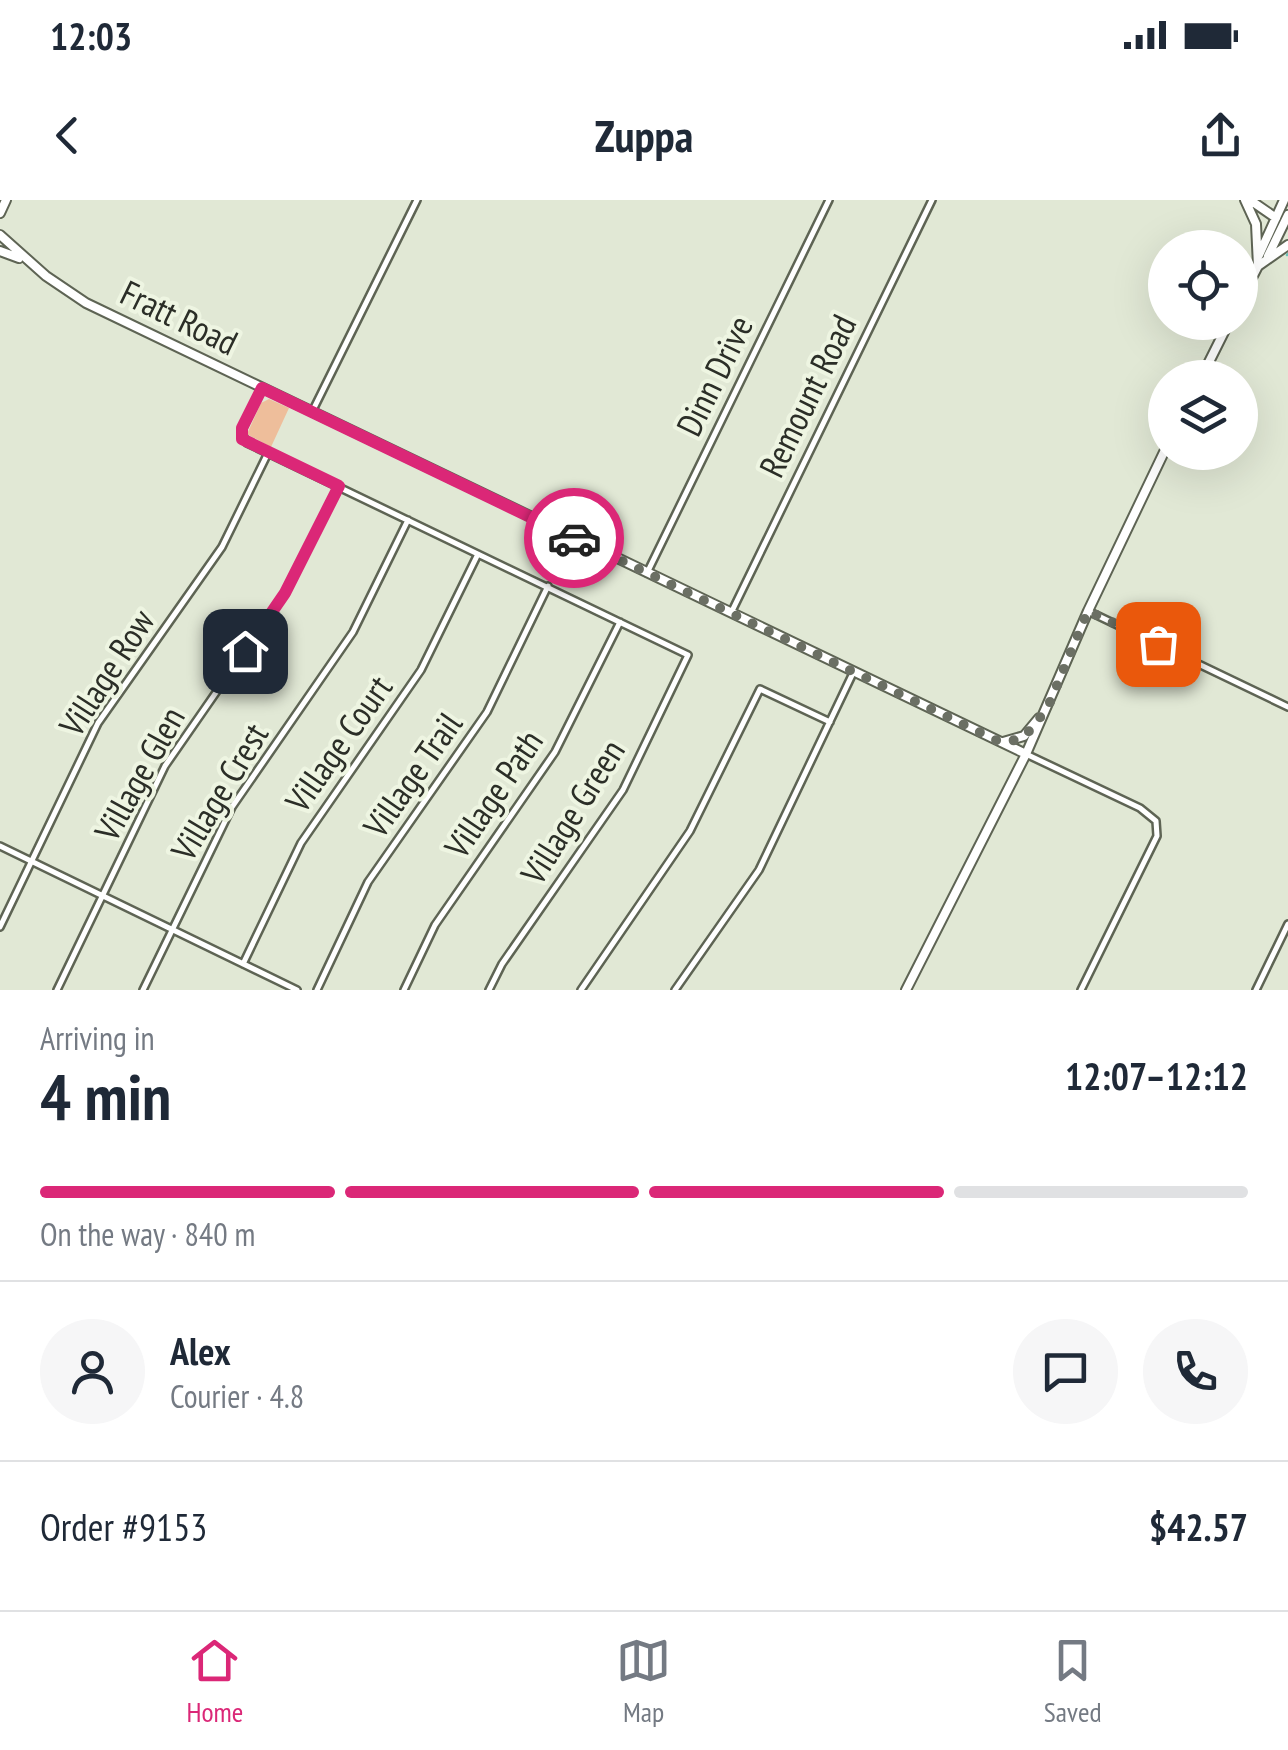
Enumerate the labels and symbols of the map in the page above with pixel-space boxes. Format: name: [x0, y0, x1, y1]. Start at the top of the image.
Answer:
street label: Fratt Road: [113, 269, 245, 365]
street label: Remount Road: [748, 307, 866, 484]
street label: Dinn Drive: [665, 308, 763, 443]
courier: [524, 488, 624, 588]
street label: Village Row: [48, 600, 164, 745]
pin: [1116, 602, 1201, 687]
pin: [203, 609, 288, 694]
street label: Village Court: [274, 666, 402, 822]
street label: Village Glen: [83, 698, 195, 850]
street label: Village Trail: [352, 703, 472, 847]
street label: Village Crest: [160, 714, 278, 869]
street label: Village Path: [433, 720, 553, 867]
street label: Village Green: [509, 731, 635, 893]

